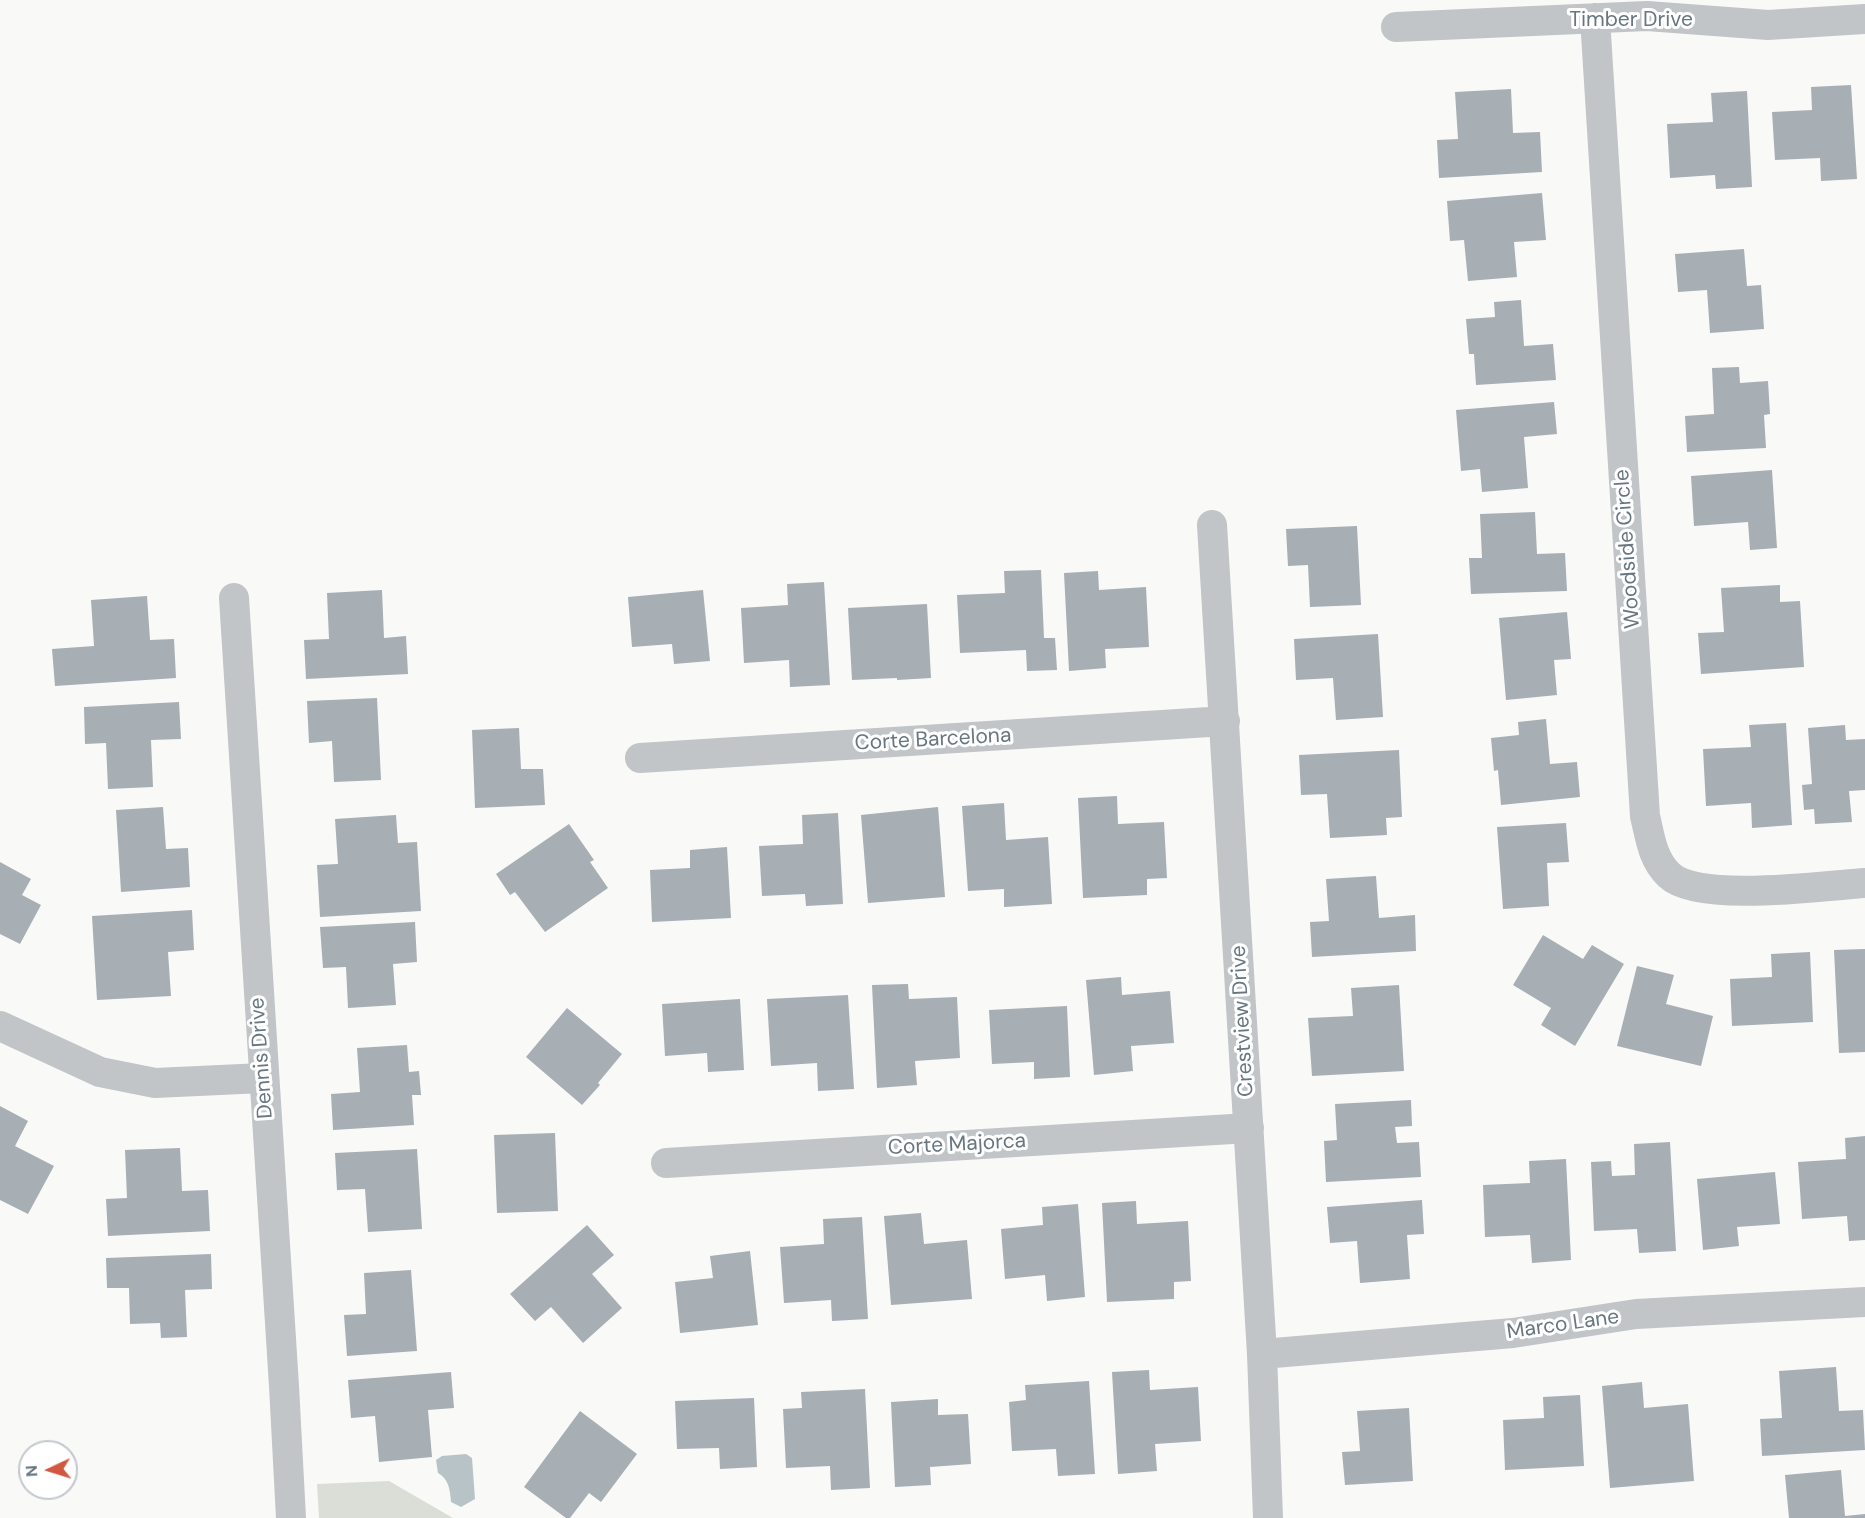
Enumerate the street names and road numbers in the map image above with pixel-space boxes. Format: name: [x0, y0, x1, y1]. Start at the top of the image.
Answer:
street label: Timber Drive: [1569, 7, 1693, 33]
street label: Woodside Circle: [1610, 468, 1646, 630]
street label: Corte Barcelona: [854, 723, 1012, 757]
street label: Crestview Drive: [1226, 945, 1260, 1097]
street label: Dennis Drive: [245, 997, 279, 1119]
street label: Corte Majorca: [887, 1129, 1027, 1161]
street label: Marco Lane: [1505, 1305, 1621, 1345]

